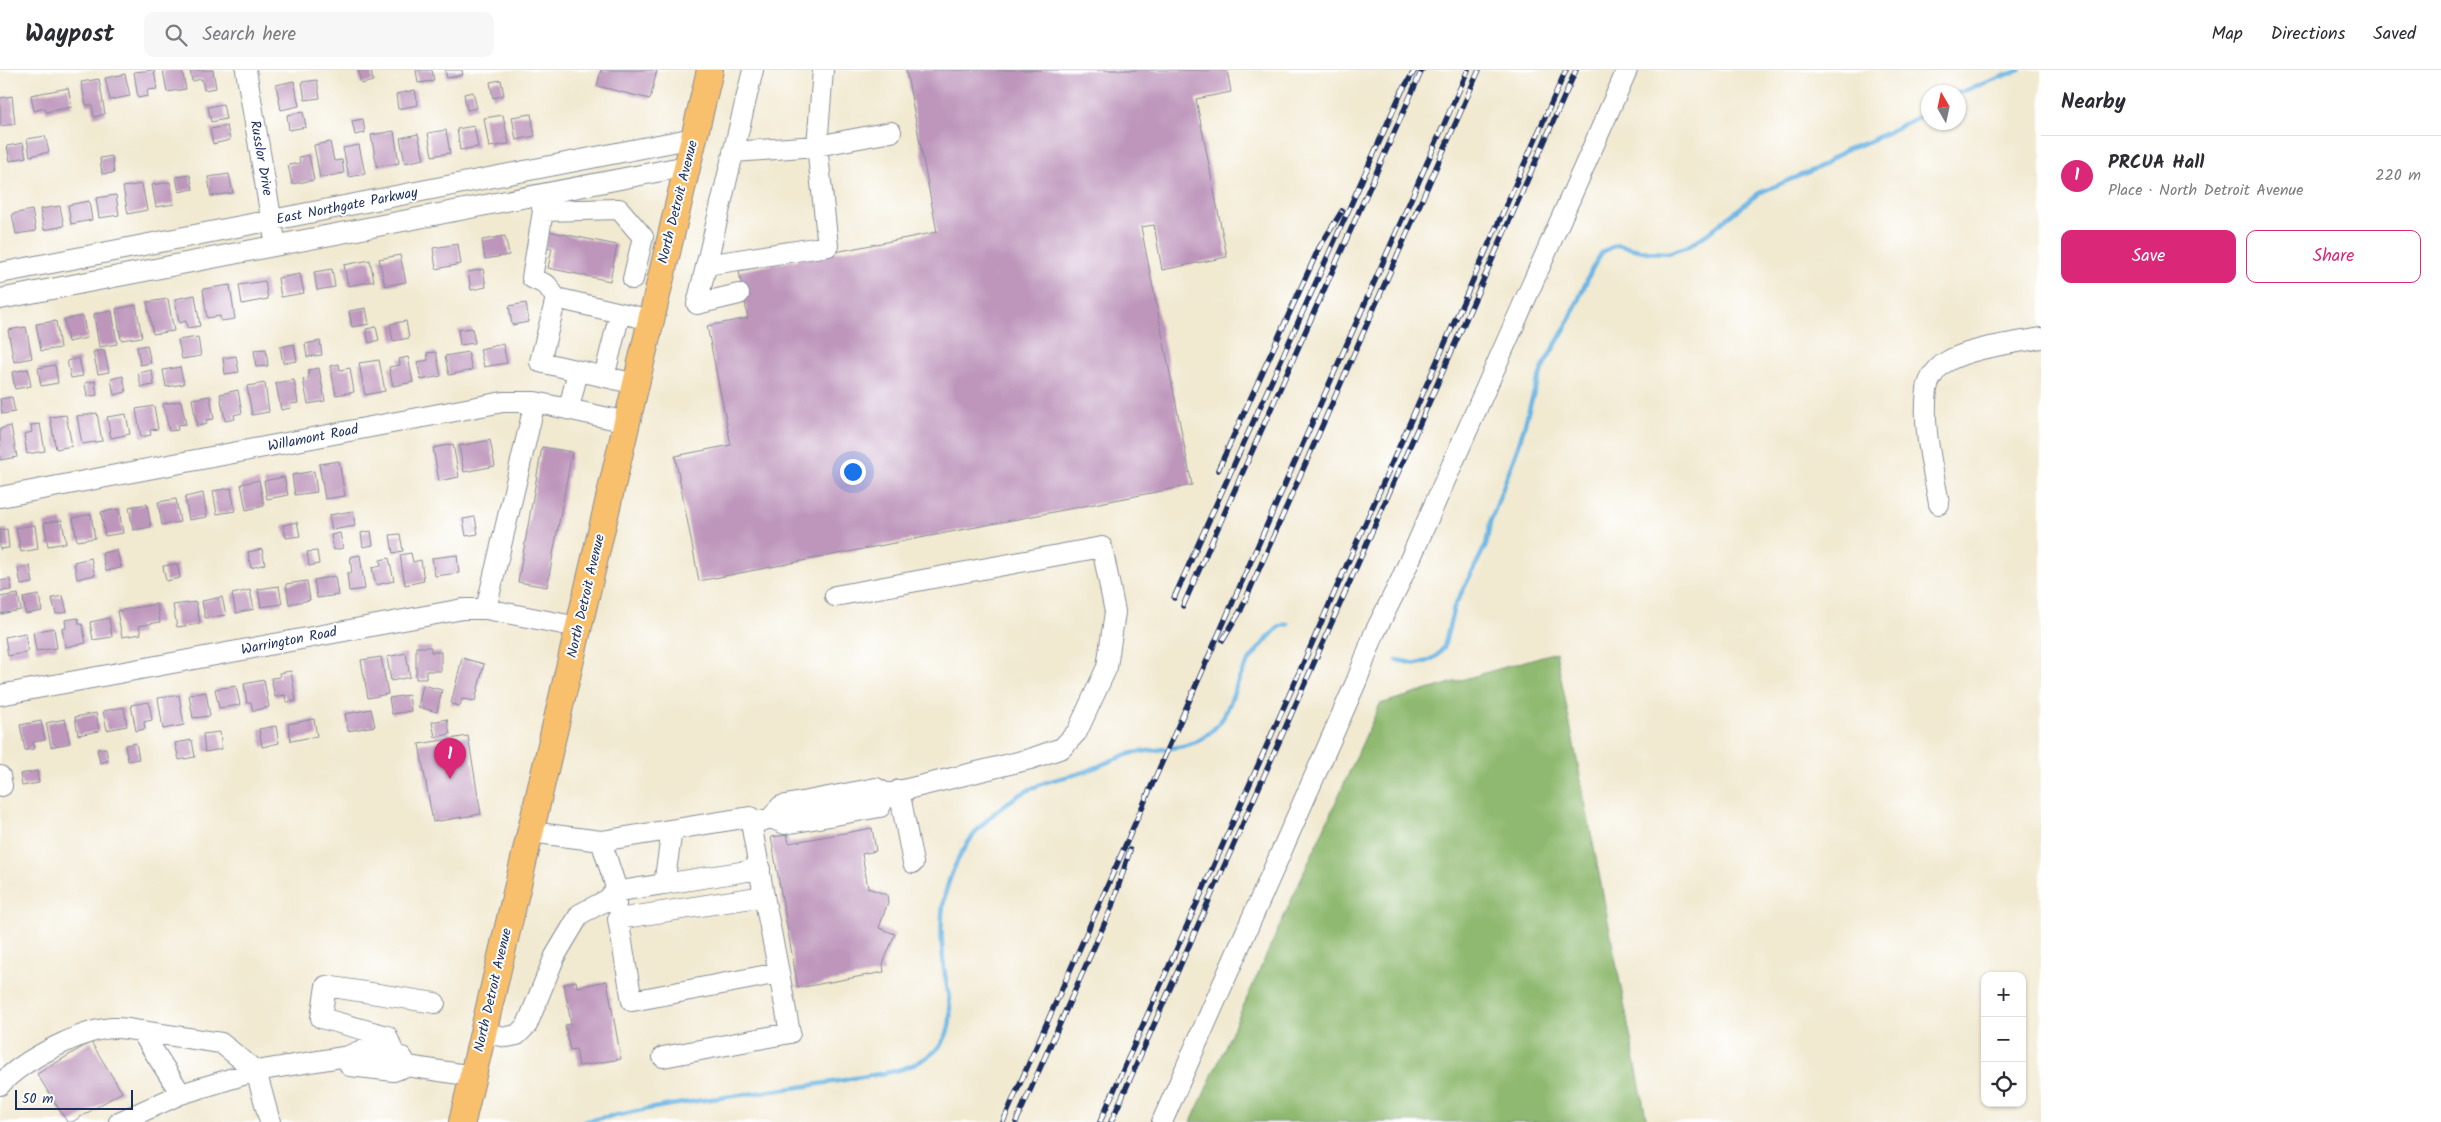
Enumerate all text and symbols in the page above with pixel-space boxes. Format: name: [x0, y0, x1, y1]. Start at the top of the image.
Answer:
search box: [144, 12, 494, 57]
text: Waypost: [25, 15, 114, 54]
text: Search here: [202, 20, 296, 50]
text: Map: [2211, 20, 2243, 49]
text: Directions: [2271, 20, 2345, 49]
text: Saved: [2373, 20, 2416, 49]
icon: search: [162, 21, 190, 49]
north arrow: [1921, 85, 1966, 130]
text: Nearby: [2061, 86, 2126, 119]
street label: Russlor Drive: [244, 119, 279, 198]
street label: North Detroit Avenue: [652, 137, 704, 266]
text: PRCUA Hall: [2108, 148, 2204, 178]
text: 1: [2075, 163, 2079, 188]
text: 220 m: [2375, 163, 2421, 188]
text: Place · North Detroit Avenue: [2108, 178, 2303, 203]
street label: East Northgate Parkway: [274, 181, 420, 230]
button: Save: [2061, 230, 2236, 283]
button: Share: [2246, 230, 2421, 283]
street label: Willamont Road: [266, 418, 361, 458]
your location: [840, 459, 866, 485]
street label: North Detroit Avenue: [561, 531, 611, 660]
street label: Warrington Road: [239, 621, 340, 661]
pin: 1: [434, 738, 466, 779]
street label: North Detroit Avenue: [468, 925, 518, 1054]
map controls: [1981, 972, 2026, 1107]
button: +: [1981, 972, 2026, 1017]
button: −: [1981, 1017, 2026, 1062]
button: locate: [1981, 1062, 2026, 1107]
scale bar: [15, 1087, 132, 1110]
text: 50 m: [22, 1088, 53, 1110]

